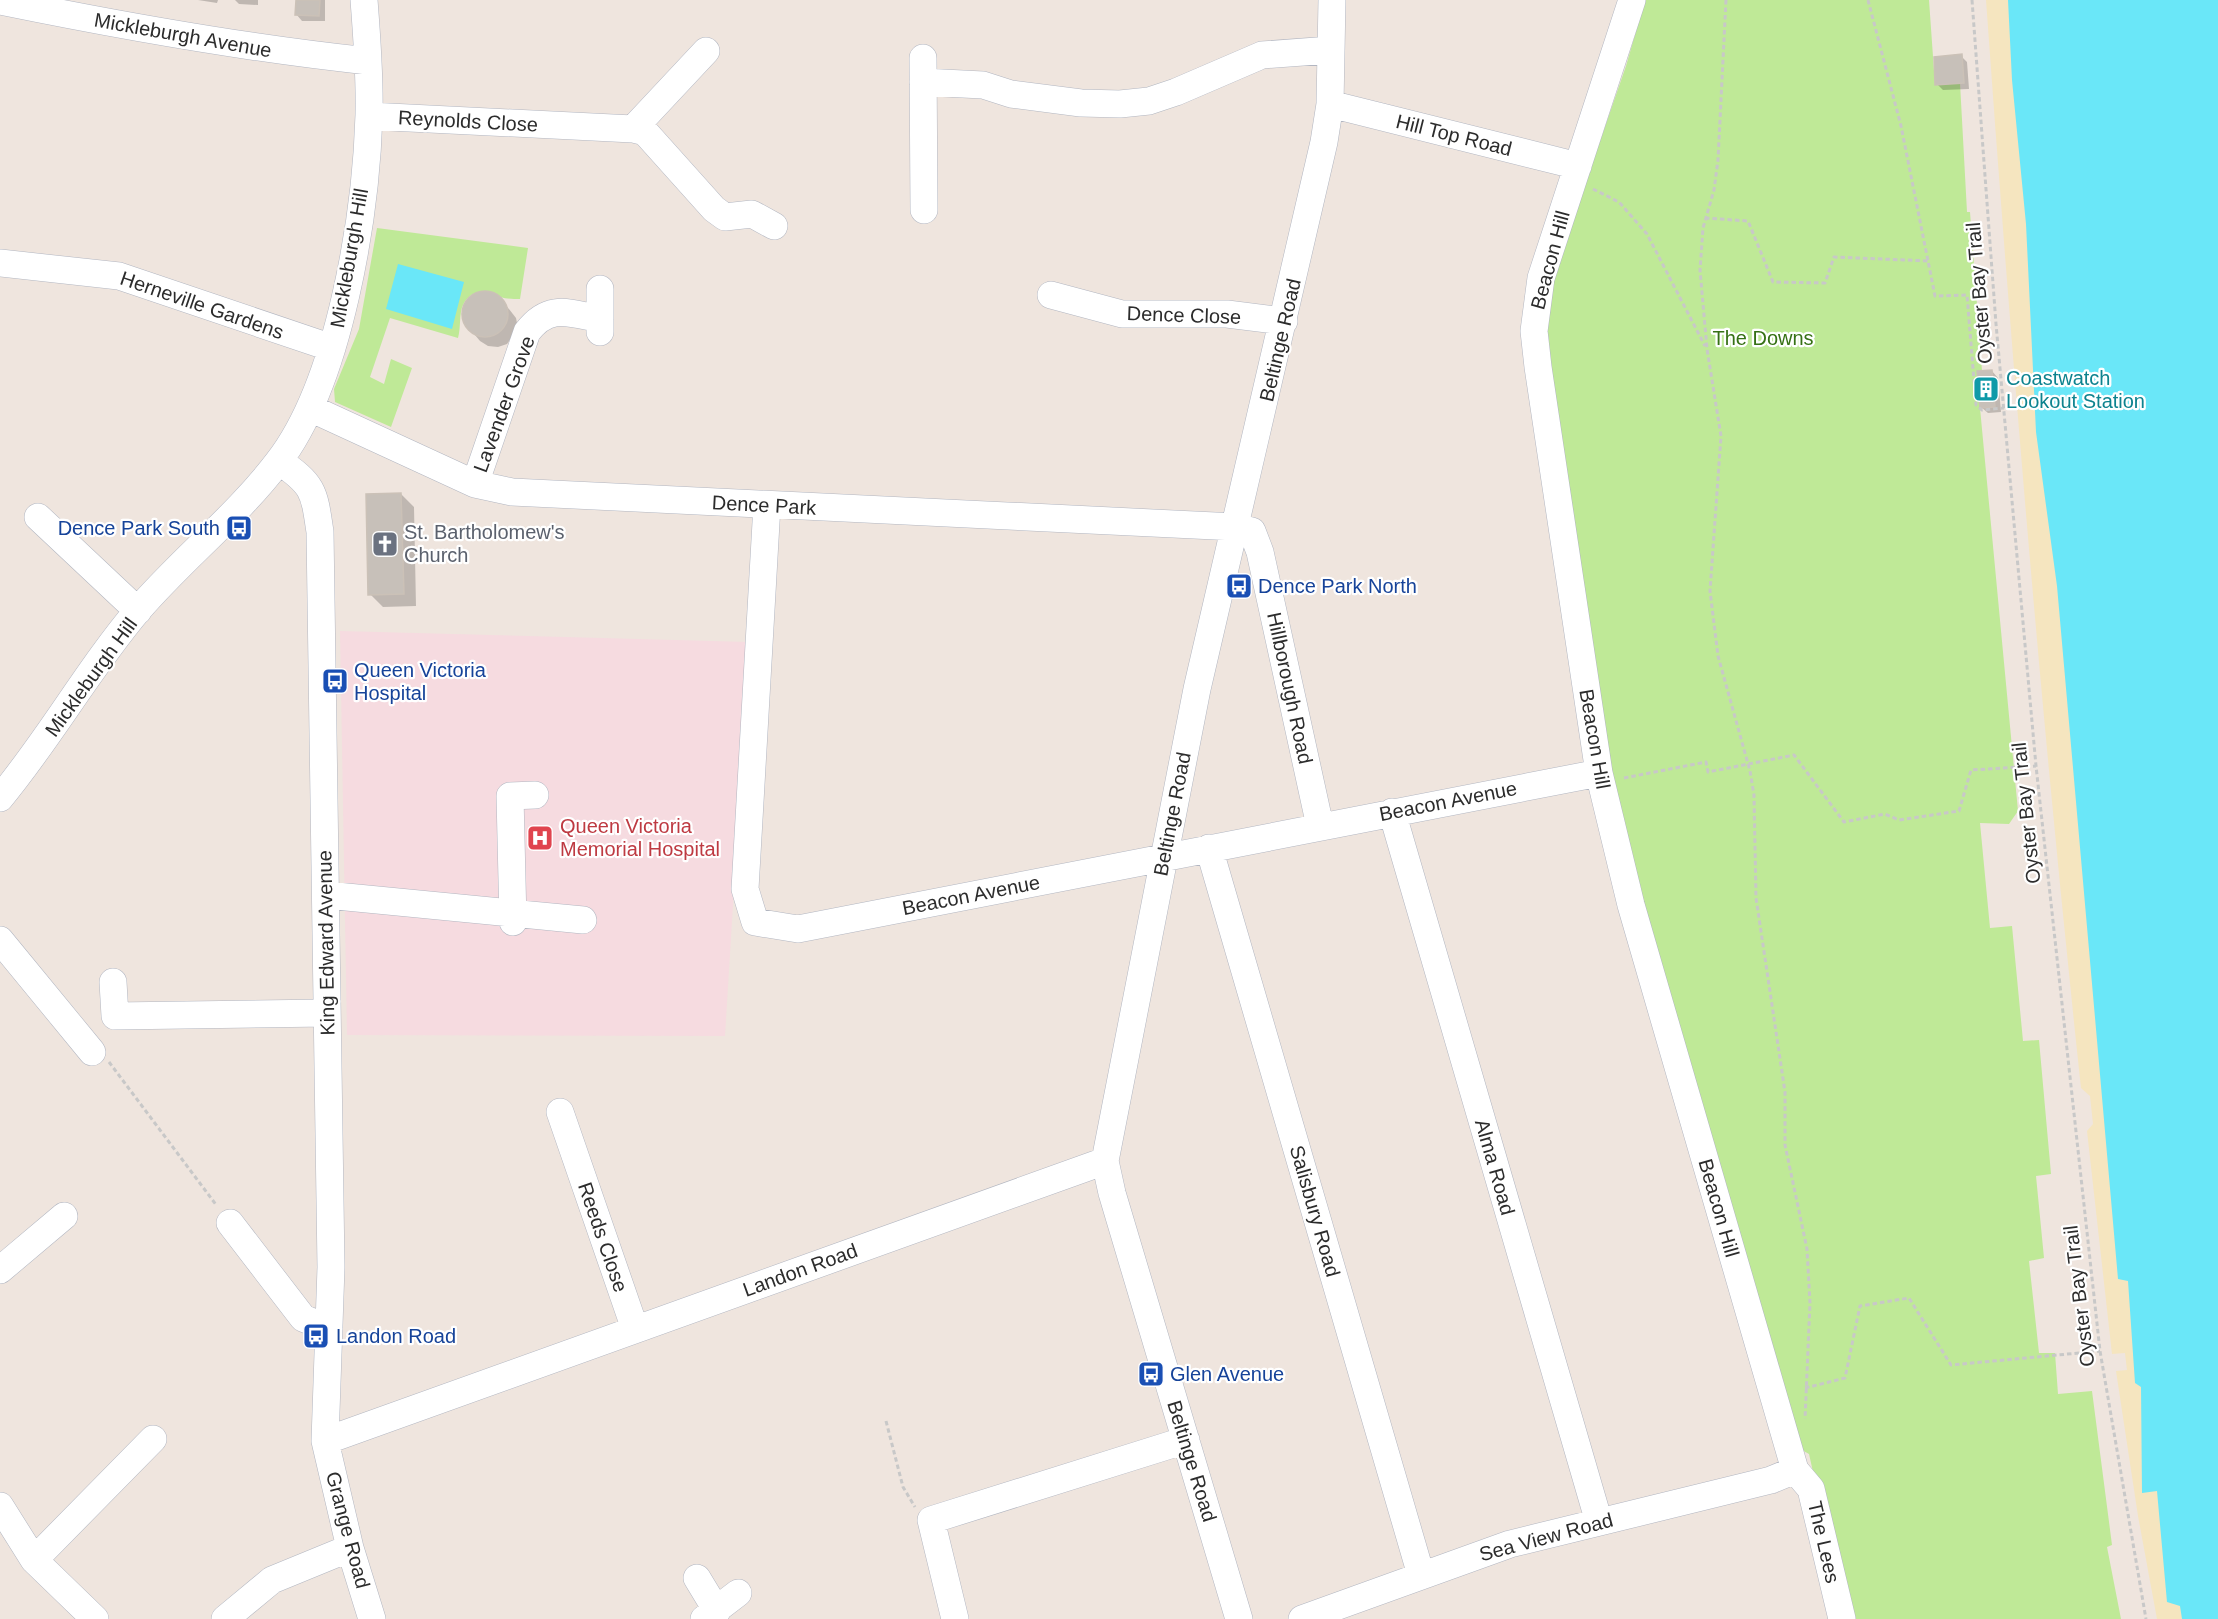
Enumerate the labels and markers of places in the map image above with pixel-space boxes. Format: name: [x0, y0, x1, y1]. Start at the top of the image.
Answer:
place label: Coastwatch Lookout Station: [2006, 367, 2145, 412]
building icon: Coastwatch Lookout Station: [1971, 374, 2001, 404]
bus stop icon: Dence Park South: [224, 513, 254, 543]
place label: Dence Park South: [58, 517, 220, 539]
place label: St. Bartholomew's Church: [404, 521, 565, 566]
church icon: St. Bartholomew's Church: [370, 529, 400, 559]
bus stop icon: Dence Park North: [1224, 571, 1254, 601]
place label: Dence Park North: [1258, 575, 1417, 597]
place label: Queen Victoria Hospital: [354, 659, 487, 704]
bus stop icon: Queen Victoria Hospital: [320, 666, 350, 696]
place label: Queen Victoria Memorial Hospital: [560, 815, 720, 860]
hospital icon: Queen Victoria Memorial Hospital: [525, 823, 555, 853]
bus stop icon: Landon Road: [301, 1321, 331, 1351]
place label: Landon Road: [336, 1325, 456, 1347]
bus stop icon: Glen Avenue: [1136, 1359, 1166, 1389]
place label: Glen Avenue: [1170, 1363, 1284, 1385]

